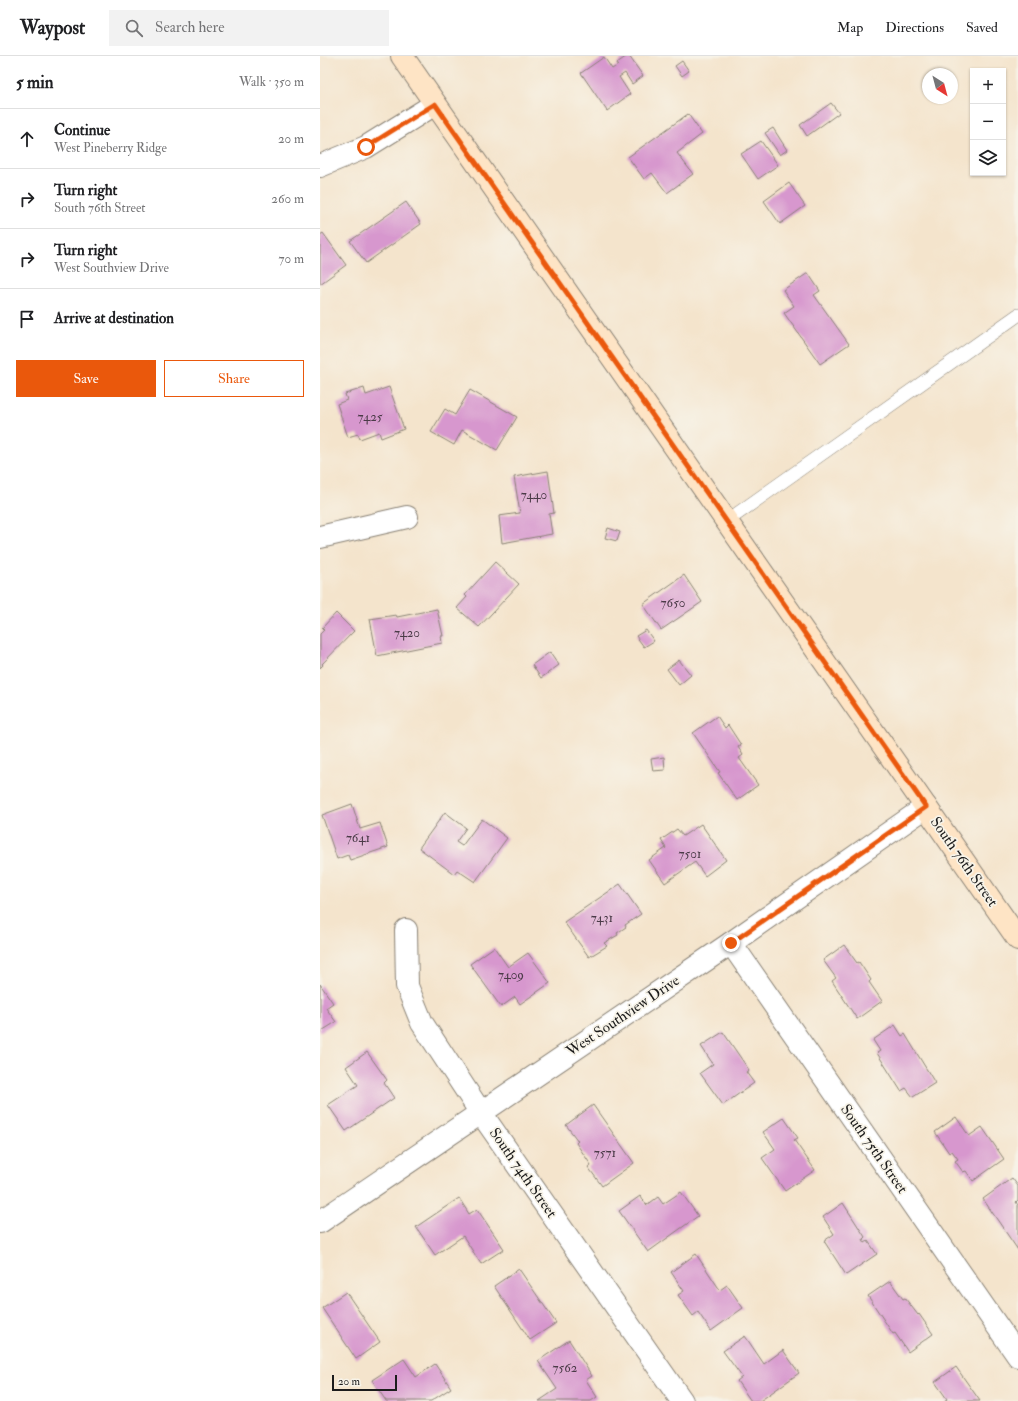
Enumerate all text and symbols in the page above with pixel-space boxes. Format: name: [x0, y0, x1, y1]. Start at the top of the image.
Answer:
search box: [109, 10, 389, 46]
text: Waypost: [20, 16, 85, 40]
icon: search: [123, 17, 145, 39]
text: Search here: [155, 18, 224, 37]
text: Map: [837, 19, 863, 36]
text: Directions: [885, 19, 944, 36]
text: Saved: [966, 19, 998, 36]
north arrow: [922, 68, 958, 104]
map controls: [970, 68, 1006, 176]
button: +: [970, 68, 1006, 104]
text: 5 min: [16, 72, 54, 93]
text: Walk · 350 m: [239, 74, 304, 90]
button: −: [970, 104, 1006, 140]
text: Continue: [54, 121, 110, 140]
icon: ahead: [16, 128, 38, 150]
text: 20 m: [278, 131, 304, 147]
route start: [357, 138, 375, 156]
text: West Pineberry Ridge: [54, 140, 167, 156]
button: layers: [970, 140, 1006, 176]
text: Turn right: [54, 181, 117, 200]
icon: right: [16, 188, 38, 210]
text: 260 m: [271, 191, 304, 207]
text: South 76th Street: [54, 200, 146, 216]
text: Turn right: [54, 241, 117, 260]
icon: right: [16, 248, 38, 270]
text: 70 m: [279, 251, 304, 267]
text: West Southview Drive: [54, 260, 169, 276]
icon: arrive: [16, 308, 38, 330]
text: Arrive at destination: [54, 309, 174, 328]
button: Save: [16, 360, 156, 397]
button: Share: [164, 360, 304, 397]
house number: 7425: [358, 409, 383, 425]
house number: 7440: [521, 487, 547, 503]
house number: 7650: [661, 595, 685, 611]
house number: 7420: [394, 625, 420, 641]
street label: South 76th Street: [926, 813, 1002, 911]
house number: 7641: [346, 830, 370, 846]
house number: 7501: [679, 846, 702, 862]
house number: 7431: [591, 910, 613, 926]
route end: [722, 934, 740, 952]
house number: 7409: [498, 967, 524, 983]
street label: West Southview Drive: [562, 971, 683, 1061]
street label: South 75th Street: [836, 1101, 912, 1197]
street label: South 74th Street: [485, 1124, 561, 1222]
house number: 7571: [594, 1145, 616, 1161]
house number: 7562: [553, 1360, 578, 1376]
scale bar: [332, 1373, 397, 1392]
text: 20 m: [338, 1375, 360, 1388]

